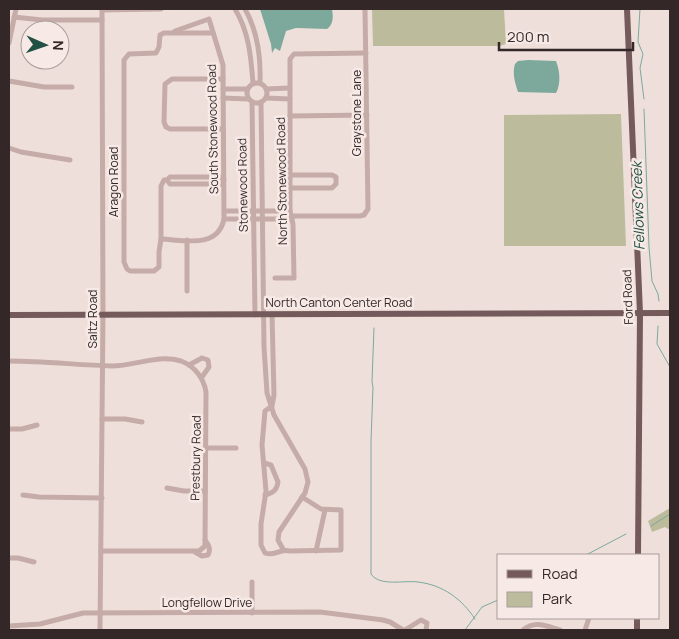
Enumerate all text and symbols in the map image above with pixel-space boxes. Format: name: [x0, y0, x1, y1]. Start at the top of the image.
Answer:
north arrow: [20, 20, 70, 70]
scale bar: [499, 20, 633, 52]
text: 200 m: [507, 26, 550, 47]
text: N: [49, 40, 68, 51]
street label: South Stonewood Road: [203, 64, 222, 194]
street label: Graystone Lane: [348, 70, 365, 156]
street label: North Stonewood Road: [272, 117, 291, 245]
street label: Stonewood Road: [233, 138, 252, 232]
street label: Aragon Road: [105, 147, 122, 217]
water label: Fellows Creek: [626, 159, 649, 251]
street label: Ford Road: [618, 269, 637, 325]
street label: Saltz Road: [84, 290, 101, 348]
street label: North Canton Center Road: [266, 294, 412, 311]
street label: Prestbury Road: [186, 415, 205, 501]
legend: [497, 554, 659, 619]
text: Road: [542, 563, 578, 584]
text: Park: [542, 588, 572, 609]
street label: Longfellow Drive: [162, 594, 252, 611]

